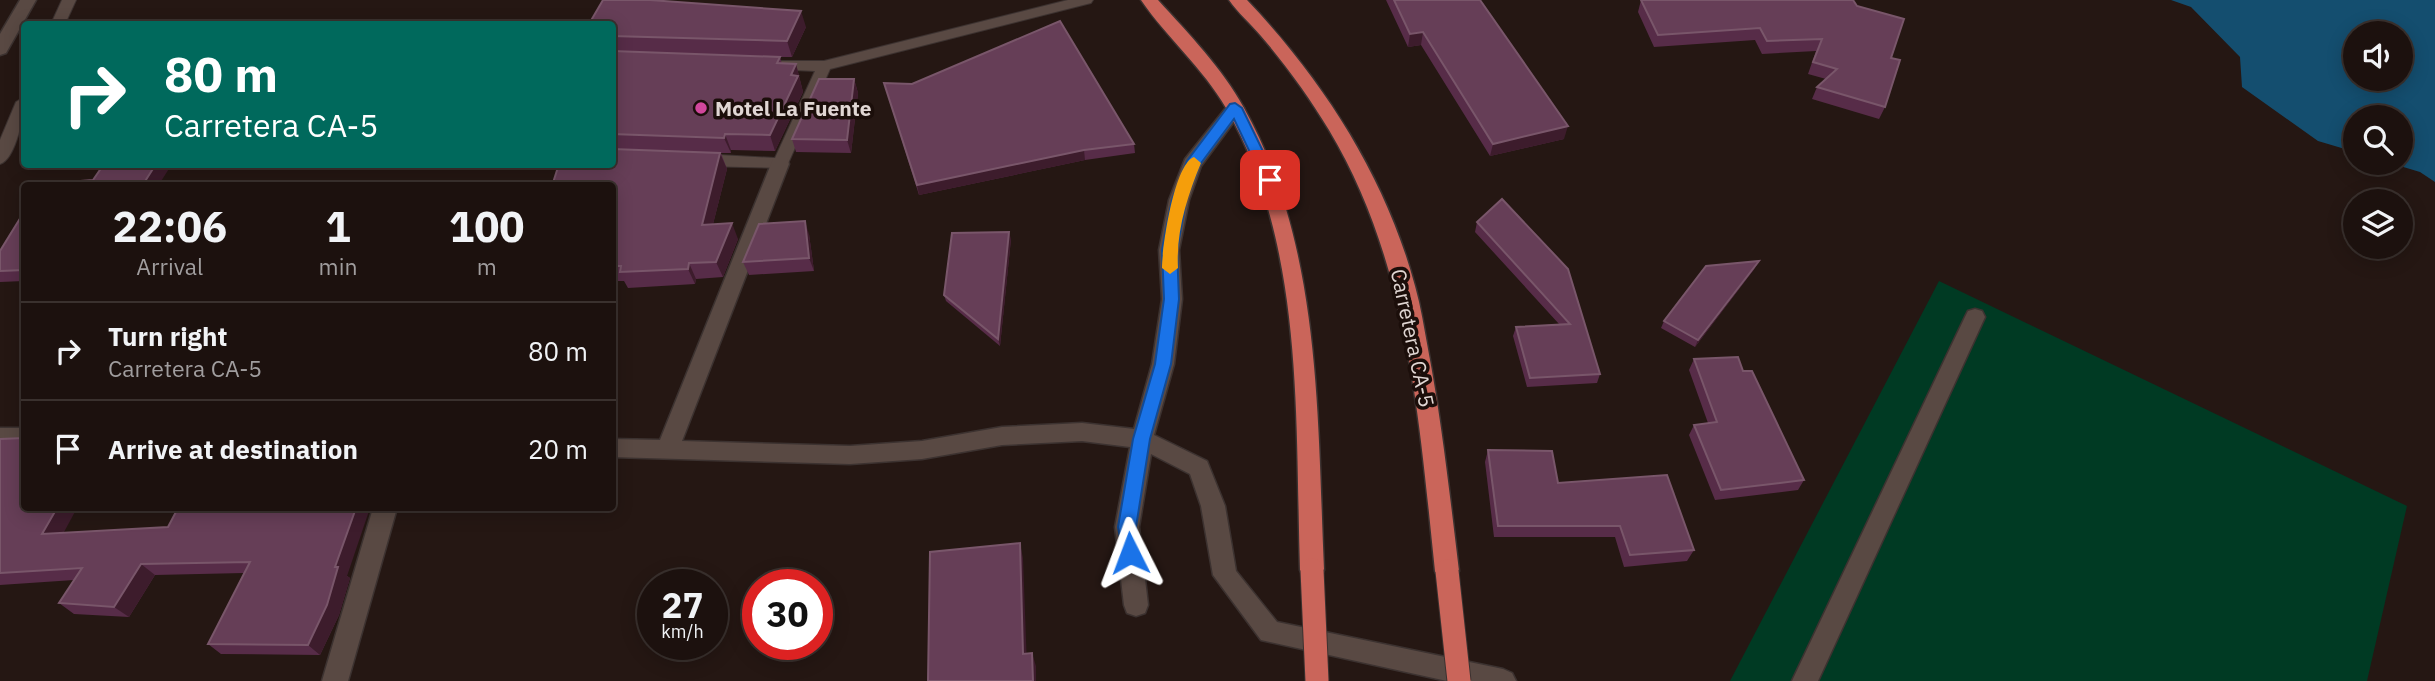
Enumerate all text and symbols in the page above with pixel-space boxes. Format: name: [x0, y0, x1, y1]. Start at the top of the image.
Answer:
map controls: [2343, 21, 2413, 259]
button: sound: [2343, 21, 2413, 91]
text: 80 m: [164, 42, 278, 105]
icon: right: [49, 49, 140, 140]
place label: Motel La Fuente: [715, 94, 872, 122]
marker: Motel La Fuente: [693, 100, 709, 116]
text: Carretera CA-5: [164, 104, 379, 146]
button: search: [2343, 105, 2413, 175]
pin: [1240, 150, 1300, 210]
icon: arrive: [1251, 161, 1289, 199]
button: layers: [2343, 189, 2413, 259]
text: 22:06: [112, 199, 227, 254]
text: 1: [325, 199, 351, 254]
text: 100: [449, 199, 525, 254]
text: Arrival: [136, 251, 203, 281]
text: min: [319, 251, 357, 281]
text: m: [477, 251, 497, 281]
street label: Carretera CA-5: [1385, 266, 1441, 410]
text: Turn right: [108, 319, 227, 353]
icon: right: [49, 332, 87, 370]
text: 80 m: [528, 334, 588, 368]
text: Carretera CA-5: [108, 353, 262, 383]
icon: arrive: [49, 430, 87, 468]
text: Arrive at destination: [108, 432, 358, 466]
text: 20 m: [528, 432, 588, 466]
position arrow: [1093, 516, 1167, 590]
speed limit sign: 30: [742, 569, 833, 660]
text: 27: [661, 582, 704, 628]
text: km/h: [661, 620, 704, 643]

